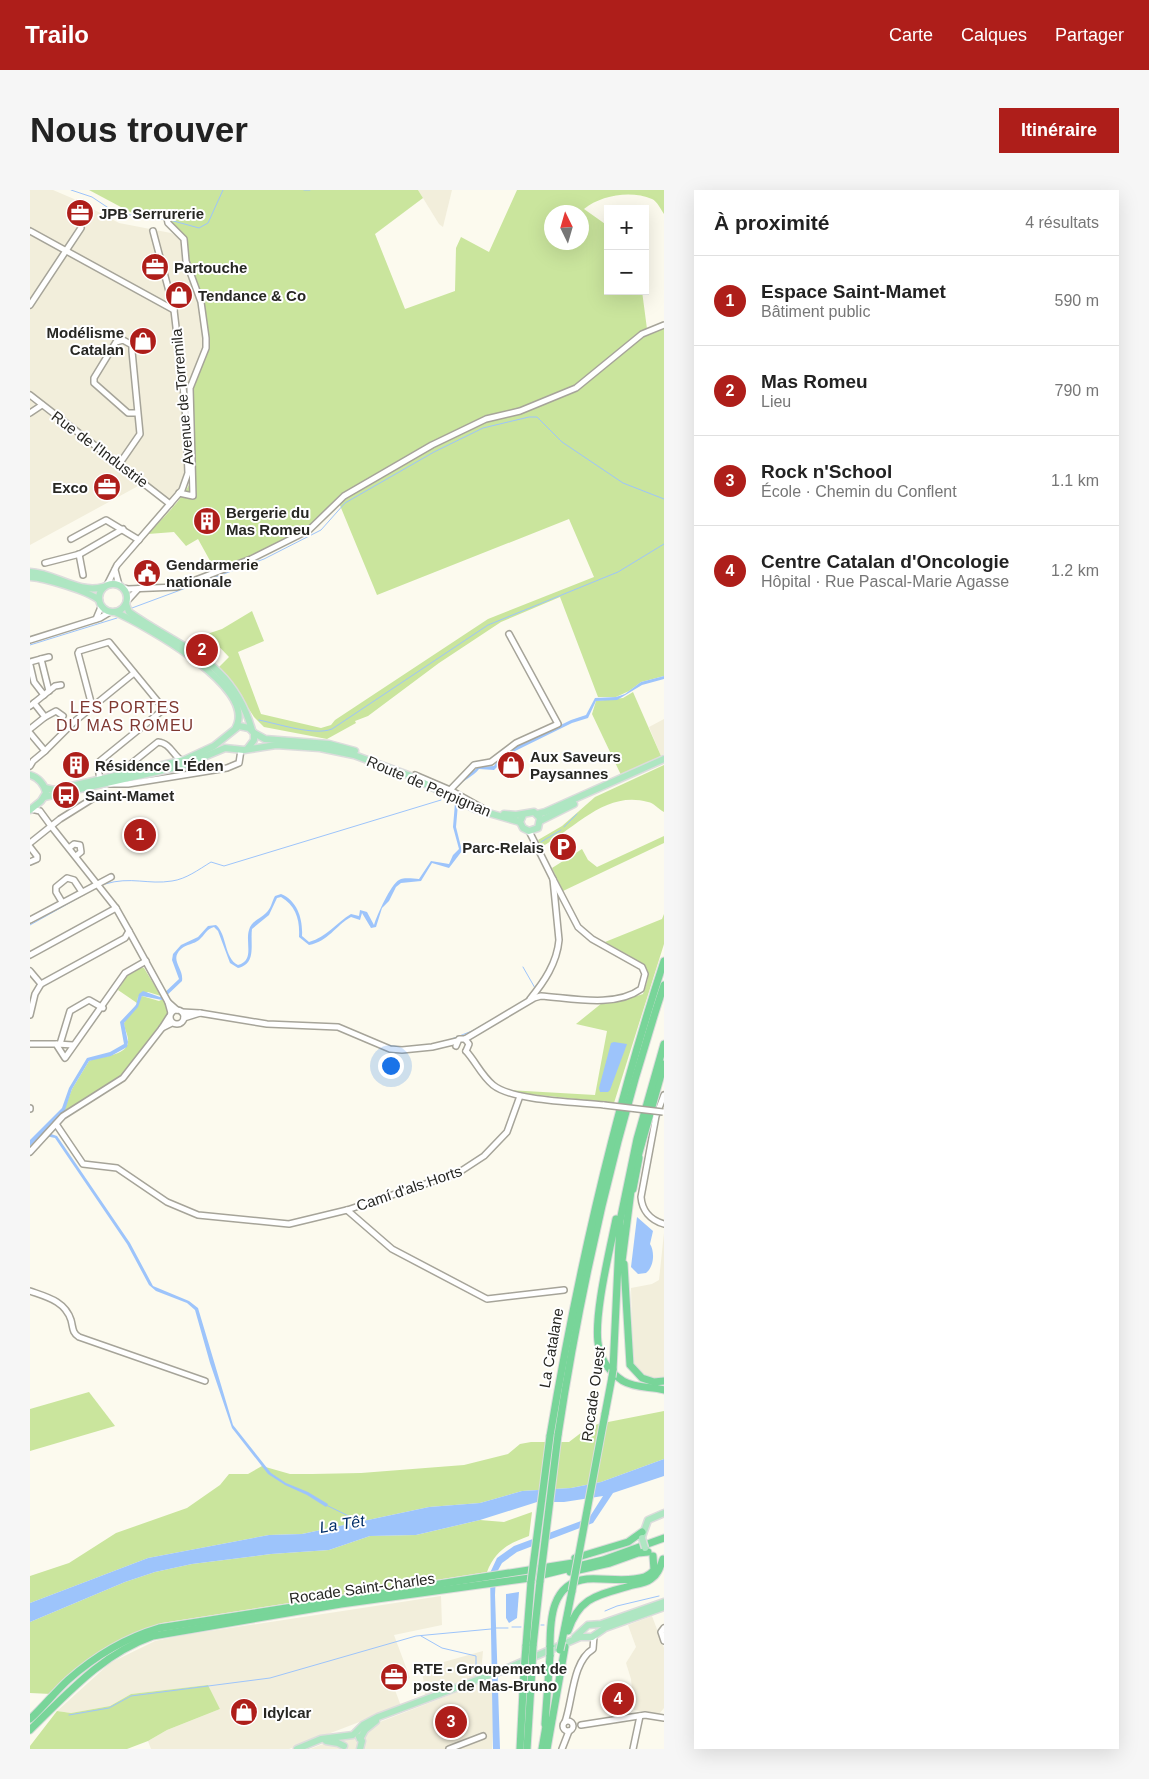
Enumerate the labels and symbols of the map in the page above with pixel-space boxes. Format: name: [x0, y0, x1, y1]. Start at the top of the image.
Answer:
office icon: JPB Serrurerie: [65, 198, 95, 228]
place label: JPB Serrurerie: [99, 205, 204, 222]
north arrow: [544, 205, 589, 250]
office icon: Partouche: [140, 252, 170, 282]
place label: Partouche: [174, 259, 247, 276]
shop icon: Tendance & Co: [164, 280, 194, 310]
place label: Tendance & Co: [198, 287, 306, 304]
place label: Modélisme Catalan: [46, 324, 124, 358]
shop icon: Modélisme Catalan: [128, 326, 158, 356]
street label: Avenue de Torremila: [168, 327, 196, 466]
street label: Rue de l'Industrie: [48, 407, 152, 491]
office icon: Exco: [92, 472, 122, 502]
place label: Exco: [52, 479, 88, 496]
place label: Bergerie du Mas Romeu: [226, 504, 310, 538]
building icon: Bergerie du Mas Romeu: [192, 506, 222, 536]
place label: Gendarmerie nationale: [166, 556, 259, 590]
public building icon: Gendarmerie nationale: [132, 558, 162, 588]
pin: 2: [186, 631, 218, 669]
district label: LES PORTES DU MAS ROMEU: [56, 699, 194, 734]
place label: Aux Saveurs Paysannes: [530, 748, 621, 782]
building icon: Résidence L'Éden: [61, 750, 91, 780]
shop icon: Aux Saveurs Paysannes: [496, 750, 526, 780]
street label: Route de Perpignan: [364, 752, 494, 820]
place label: Résidence L'Éden: [95, 757, 224, 774]
bus stop icon: Saint-Mamet: [51, 780, 81, 810]
place label: Saint-Mamet: [85, 787, 174, 804]
pin: 1: [124, 816, 156, 854]
parking icon: Parc-Relais: [548, 832, 578, 862]
place label: Parc-Relais: [462, 839, 544, 856]
your location: [378, 1053, 404, 1079]
street label: Camí d'als Horts: [354, 1162, 464, 1214]
street label: La Catalane: [536, 1307, 566, 1389]
street label: Rocade Ouest: [578, 1345, 608, 1443]
water label: La Têt: [318, 1512, 366, 1536]
street label: Rocade Saint-Charles: [288, 1569, 436, 1607]
place label: RTE - Groupement de poste de Mas-Bruno: [413, 1660, 567, 1694]
office icon: RTE - Groupement de poste de Mas-Bruno: [379, 1662, 409, 1692]
pin: 4: [602, 1680, 634, 1718]
shop icon: Idylcar: [229, 1697, 259, 1727]
pin: 3: [435, 1703, 467, 1741]
place label: Idylcar: [263, 1704, 312, 1721]

